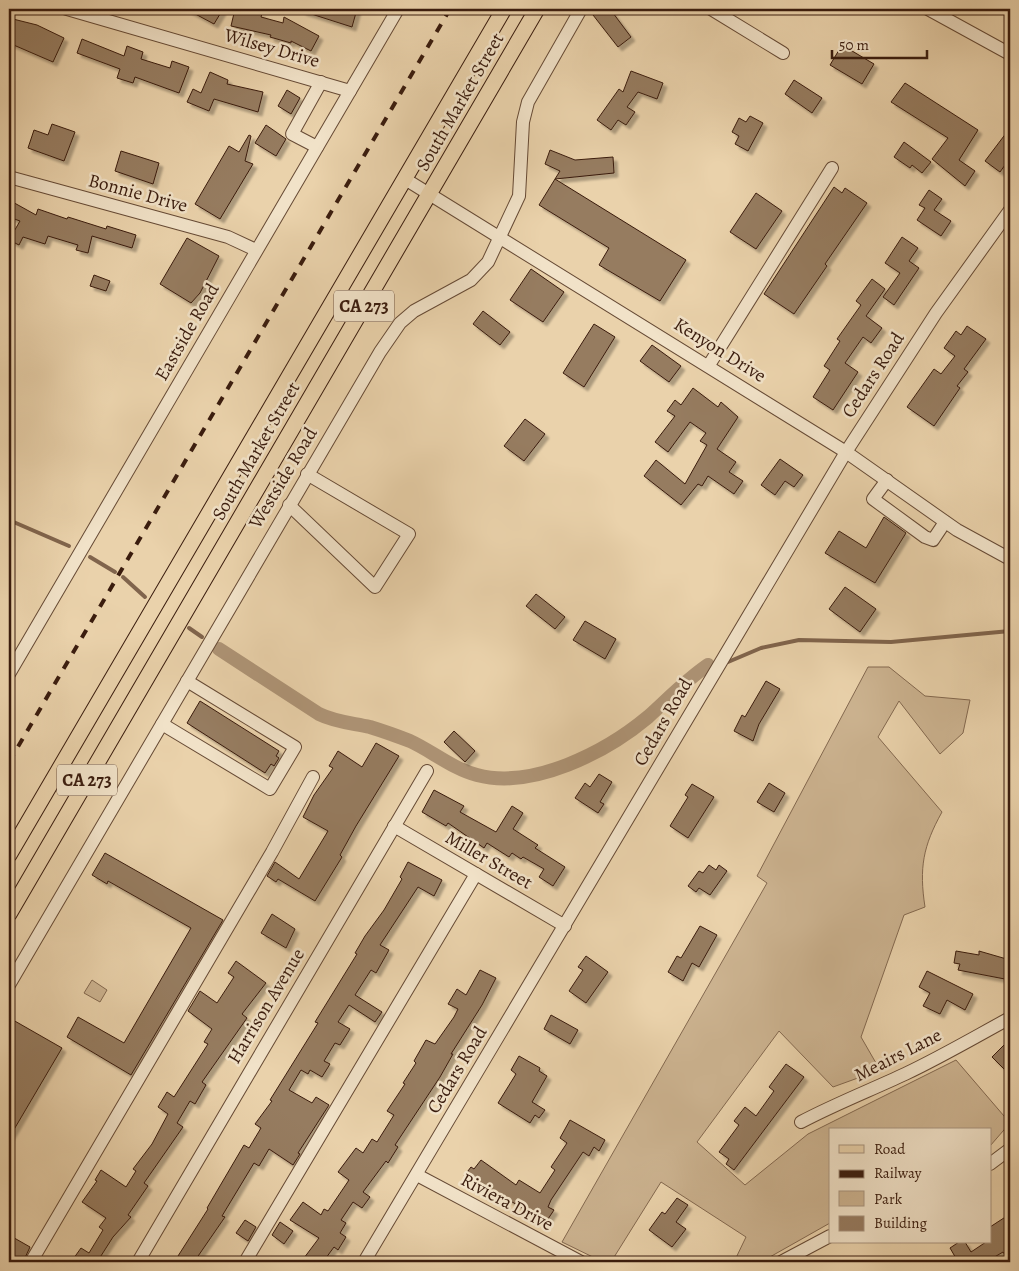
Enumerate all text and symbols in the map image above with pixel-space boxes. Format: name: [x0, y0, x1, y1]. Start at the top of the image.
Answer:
street label: Wilsey Drive: [220, 22, 323, 74]
street label: South Market Street: [410, 28, 510, 176]
scale bar: [832, 28, 926, 60]
text: 50 m: [839, 35, 869, 55]
street label: Bonnie Drive: [86, 167, 190, 219]
street label: Eastside Road: [149, 278, 226, 386]
road number: CA 273: [334, 290, 394, 322]
street label: Kenyon Drive: [669, 311, 771, 389]
street label: Cedars Road: [836, 326, 911, 423]
street label: South Market Street: [206, 377, 306, 525]
street label: Westside Road: [242, 422, 324, 534]
street label: Cedars Road: [627, 673, 699, 771]
road number: CA 273: [57, 764, 117, 796]
street label: Miller Street: [441, 825, 537, 895]
street label: Harrison Avenue: [221, 943, 311, 1069]
street label: Cedars Road: [421, 1021, 494, 1118]
street label: Meairs Lane: [850, 1022, 946, 1088]
legend: [829, 1128, 992, 1244]
text: Road: [874, 1139, 906, 1159]
text: Railway: [874, 1163, 922, 1183]
street label: Riviera Drive: [456, 1167, 558, 1237]
text: Park: [874, 1189, 903, 1209]
text: Building: [874, 1213, 927, 1233]

